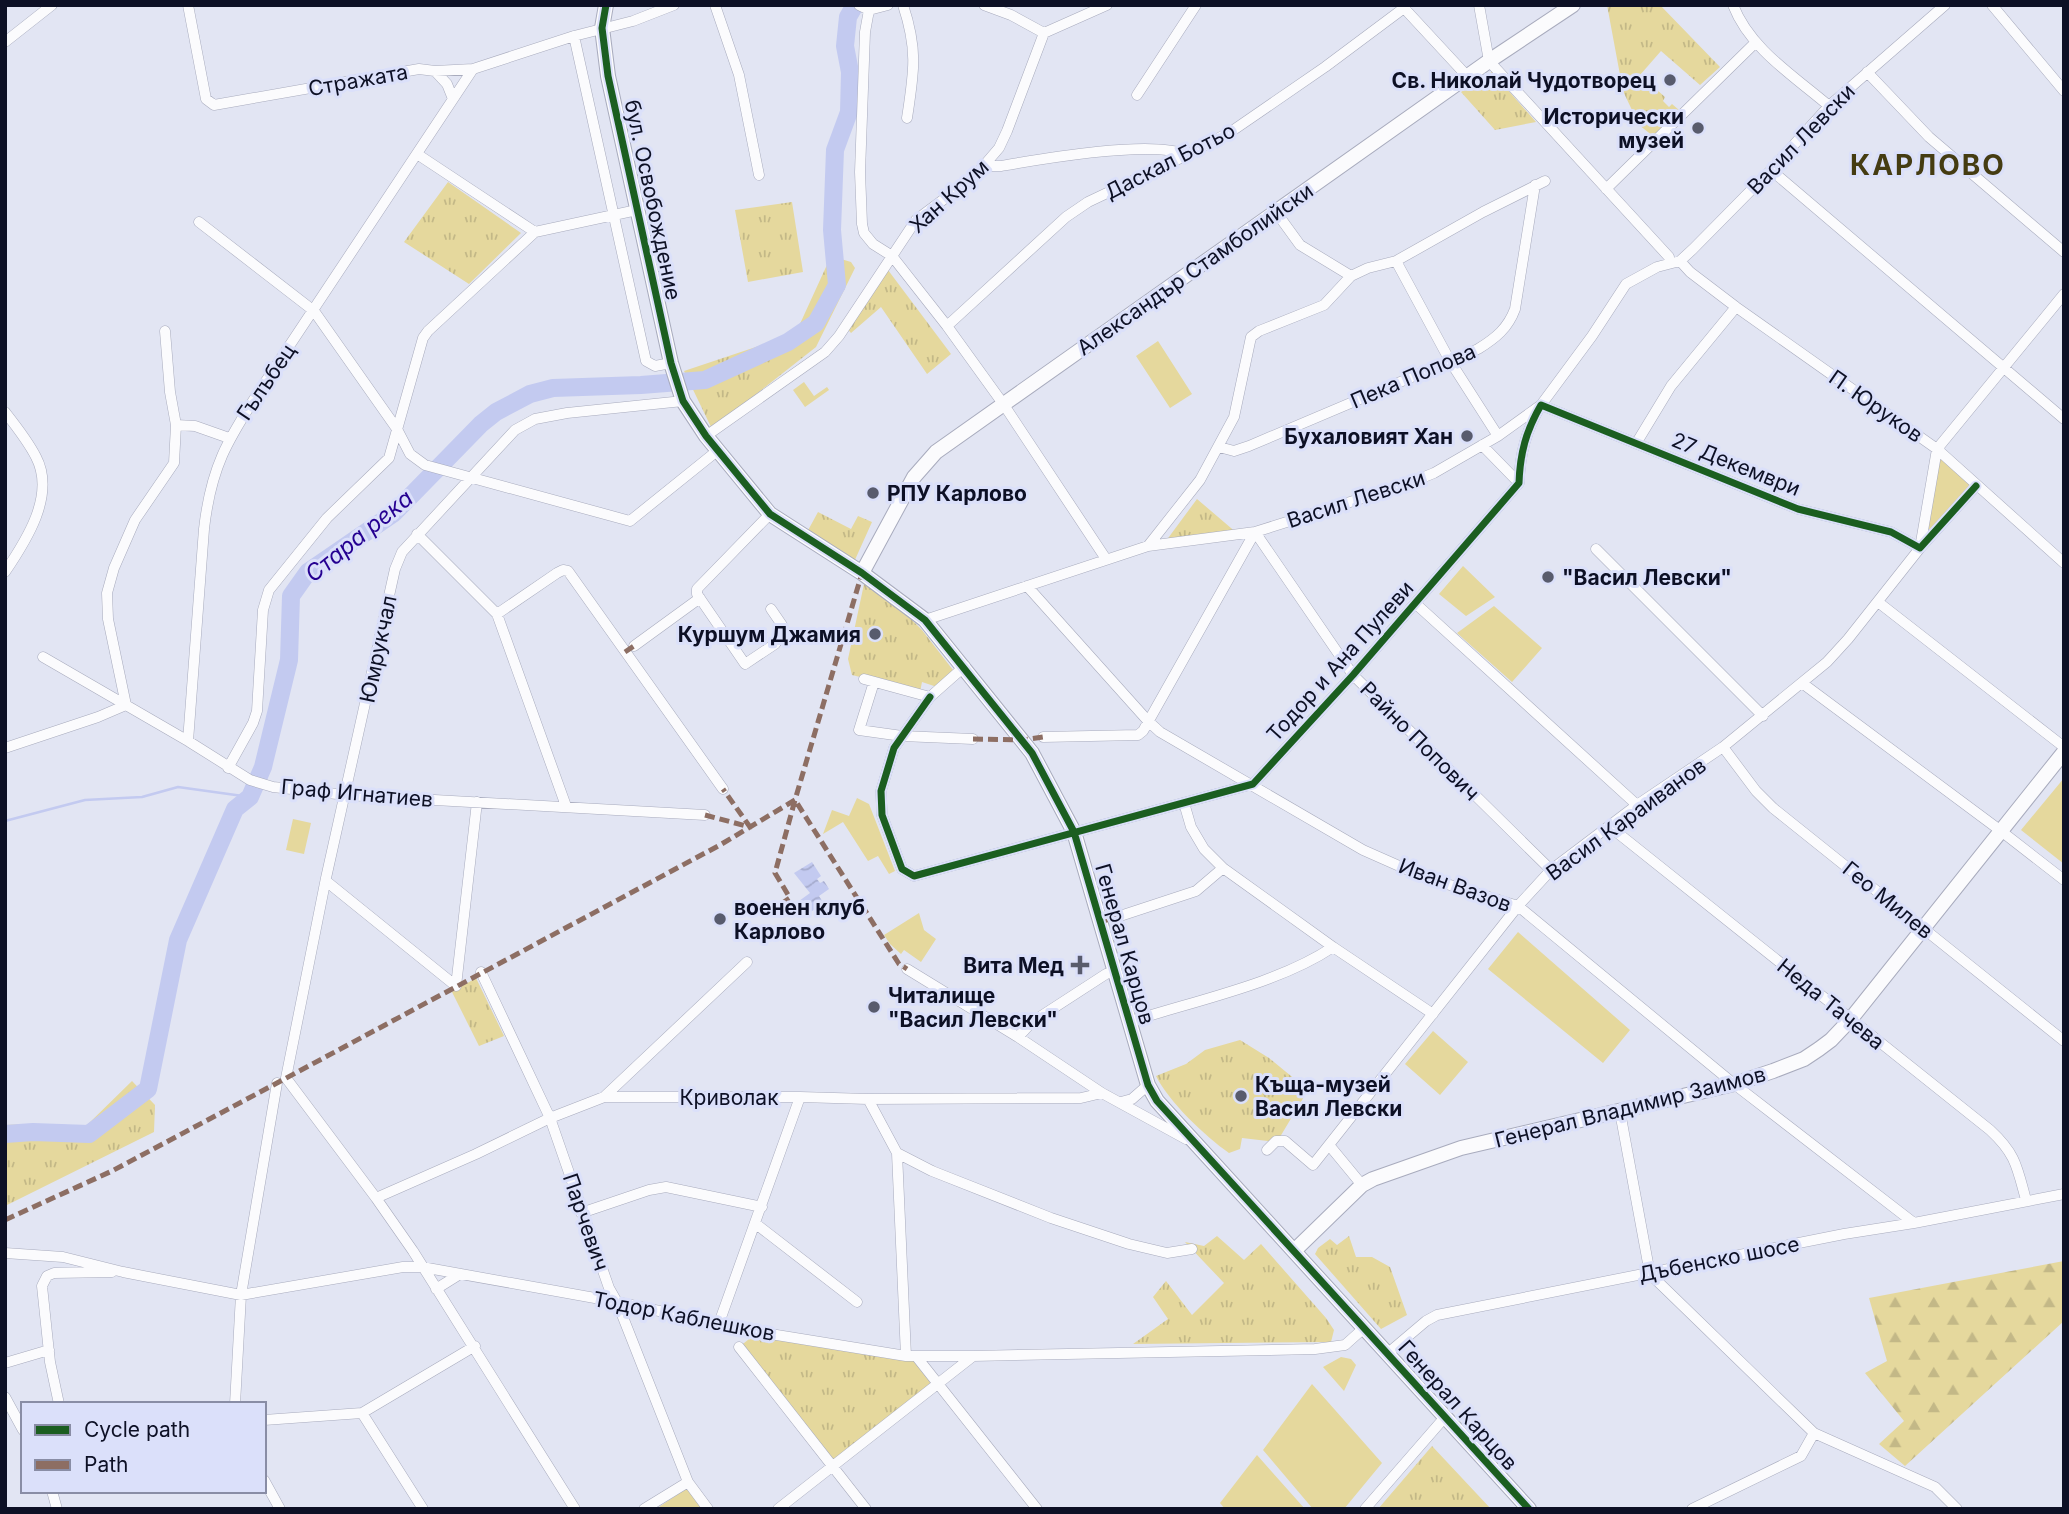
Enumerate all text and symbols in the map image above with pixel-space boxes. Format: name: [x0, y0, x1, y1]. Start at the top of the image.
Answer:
street label: Стражата: [306, 59, 410, 101]
place label: Св. Николай Чудотворец: [1392, 68, 1656, 93]
marker: Св. Николай Чудотворец: [1662, 72, 1678, 88]
street label: Васил Левски: [1742, 79, 1860, 199]
street label: бул. Освобождение: [620, 98, 686, 302]
place label: Исторически музей: [1543, 104, 1684, 153]
street label: Даскал Ботьо: [1101, 117, 1239, 205]
marker: Исторически музей: [1690, 120, 1706, 136]
district label: КАРЛОВО: [1850, 148, 2006, 182]
street label: Хан Крум: [904, 154, 994, 238]
street label: Александър Стамболийски: [1072, 178, 1318, 360]
street label: Пека Попова: [1347, 338, 1479, 414]
street label: Гълъбец: [231, 339, 301, 425]
street label: П. Юруков: [1824, 365, 1928, 447]
place label: Бухаловият Хан: [1284, 424, 1453, 449]
street label: 27 Декември: [1668, 427, 1804, 501]
marker: Бухаловият Хан: [1459, 428, 1475, 444]
street label: Васил Левски: [1284, 465, 1428, 533]
place label: РПУ Карлово: [887, 481, 1027, 506]
water label: Стара река: [299, 484, 419, 588]
marker: РПУ Карлово: [865, 485, 881, 501]
place label: "Васил Левски": [1562, 565, 1732, 590]
marker: "Васил Левски": [1540, 569, 1556, 585]
street label: Тодор и Ана Пулеви: [1261, 576, 1419, 746]
street label: Юмрукчал: [354, 593, 402, 705]
place label: Куршум Джамия: [678, 622, 861, 647]
marker: Куршум Джамия: [867, 626, 883, 642]
street label: Райно Попович: [1355, 676, 1485, 806]
street label: Васил Караиванов: [1541, 753, 1711, 885]
street label: Граф Игнатиев: [280, 774, 434, 812]
street label: Иван Вазов: [1395, 853, 1515, 917]
street label: Гео Милев: [1838, 856, 1938, 944]
street label: Генерал Карцов: [1090, 861, 1160, 1027]
place label: военен клуб Карлово: [734, 895, 865, 944]
marker: военен клуб Карлово: [712, 911, 728, 927]
place label: Вита Мед: [963, 953, 1064, 978]
street label: Неда Тачева: [1772, 953, 1890, 1055]
marker: Вита Мед: [1070, 955, 1090, 975]
place label: Читалище "Васил Левски": [888, 983, 1058, 1032]
marker: Читалище "Васил Левски": [866, 999, 882, 1015]
street label: Генерал Владимир Заимов: [1492, 1061, 1768, 1153]
place label: Къща-музей Васил Левски: [1255, 1072, 1402, 1121]
street label: Криволак: [679, 1085, 779, 1110]
marker: Къща-музей Васил Левски: [1233, 1088, 1249, 1104]
street label: Парчевич: [558, 1170, 614, 1274]
street label: Дъбенско шосе: [1636, 1231, 1802, 1287]
street label: Тодор Каблешков: [591, 1286, 777, 1346]
street label: Генерал Карцов: [1393, 1335, 1523, 1475]
legend: [21, 1402, 266, 1493]
text: Cycle path: [84, 1417, 190, 1442]
text: Path: [84, 1452, 129, 1477]

